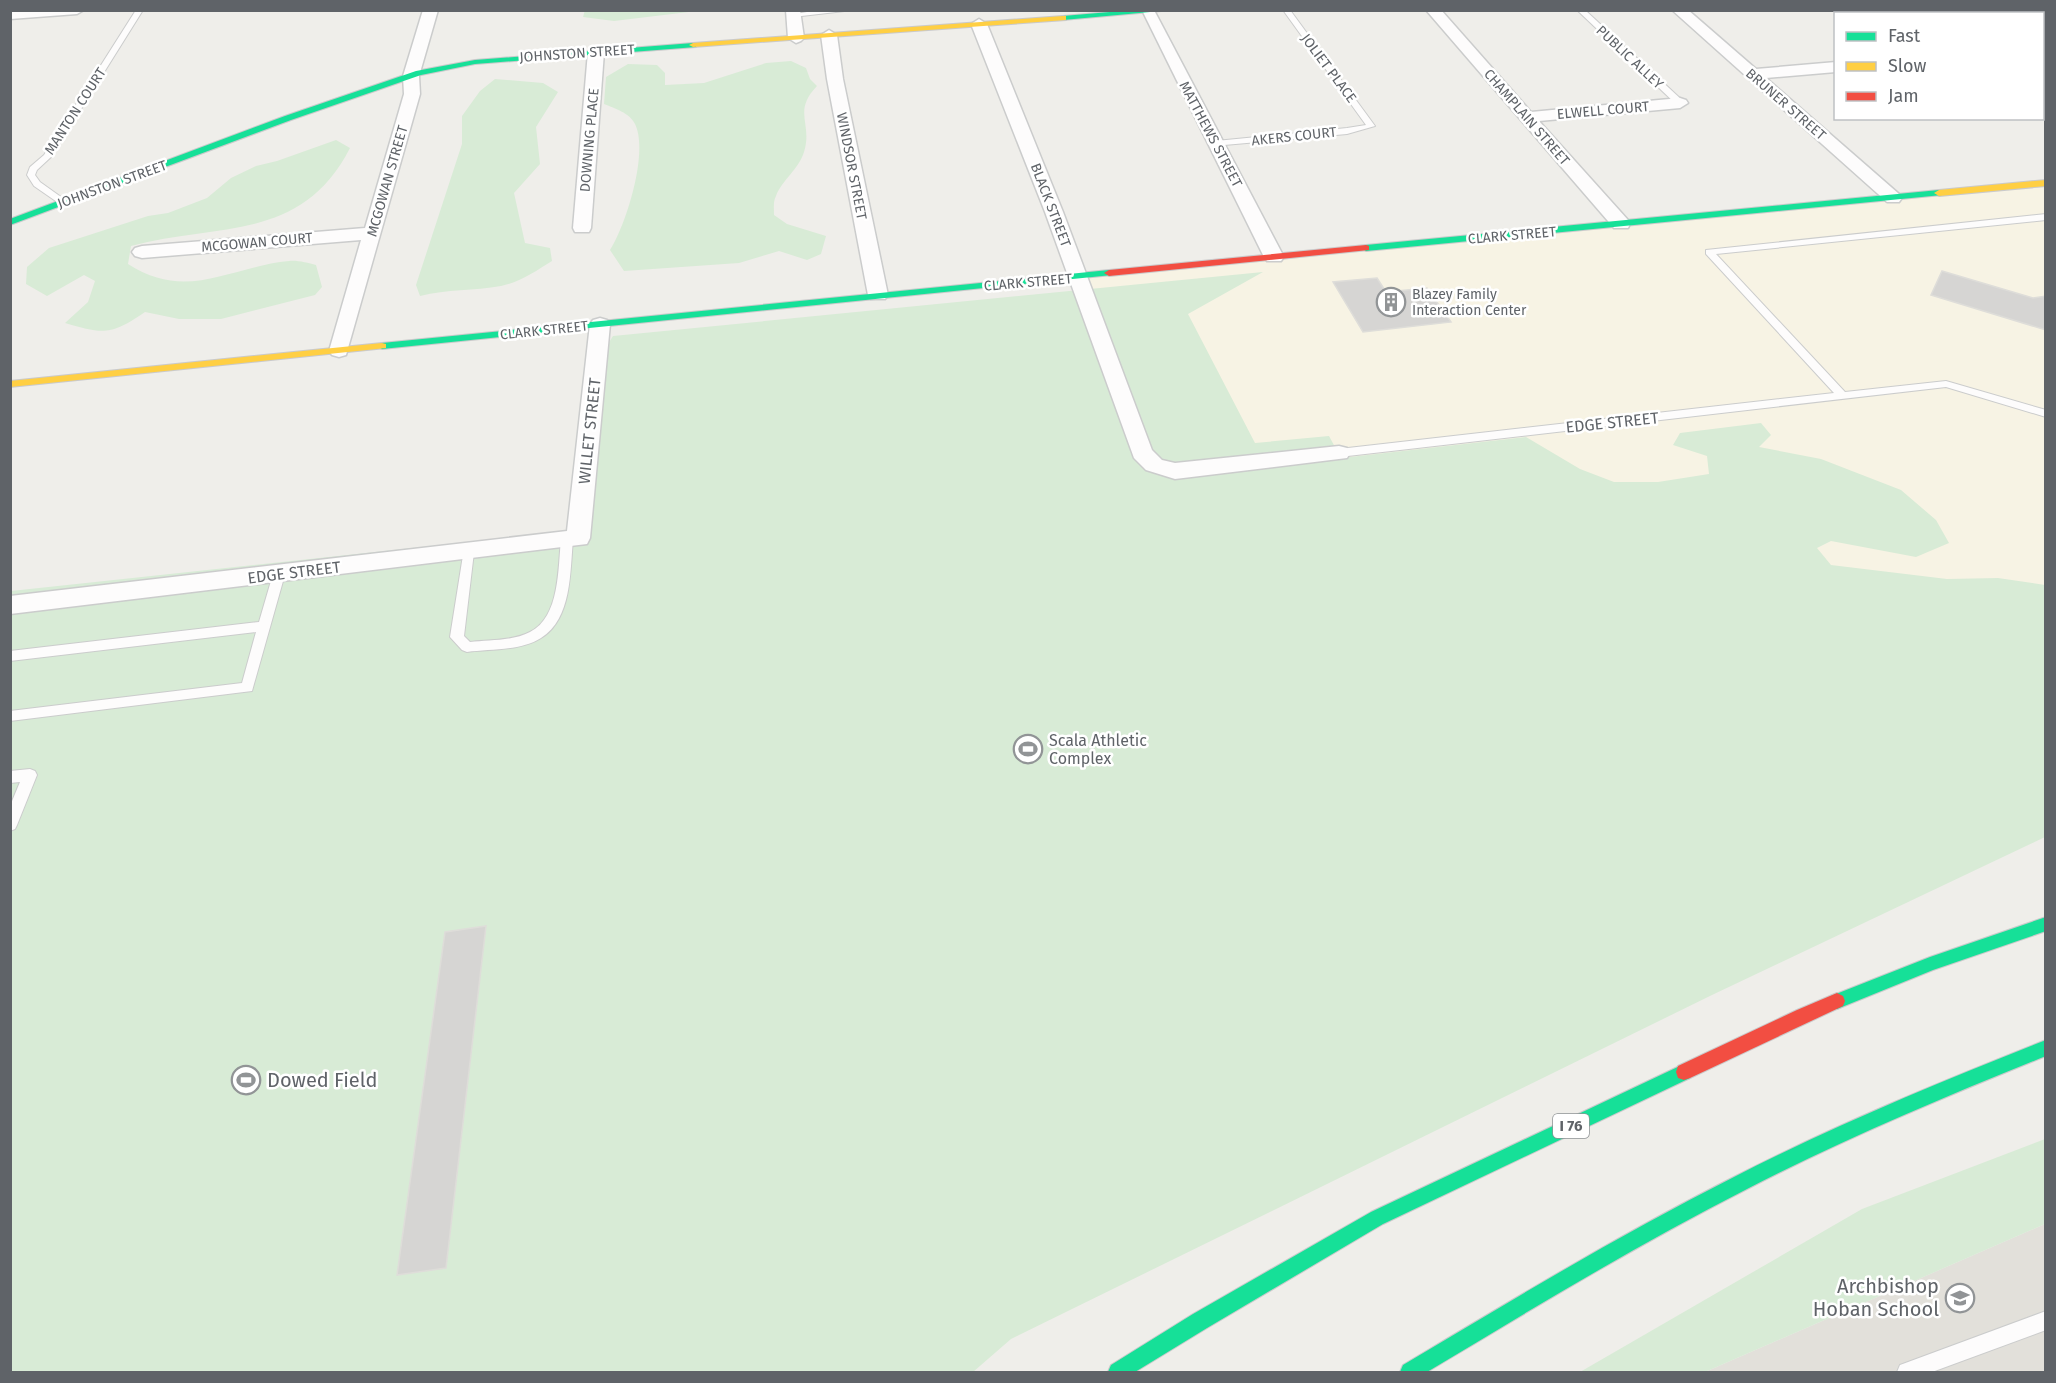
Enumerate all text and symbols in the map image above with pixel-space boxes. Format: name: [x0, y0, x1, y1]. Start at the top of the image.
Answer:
legend: [1834, 12, 2044, 120]
street label: PUBLIC ALLEY: [1593, 22, 1667, 93]
text: Fast: [1888, 25, 1921, 47]
street label: JOLIET PLACE: [1297, 31, 1360, 106]
street label: JOHNSTON STREET: [519, 41, 636, 66]
text: Slow: [1888, 55, 1927, 77]
street label: MANTON COURT: [41, 64, 110, 158]
street label: BRUNER STREET: [1742, 65, 1830, 144]
street label: CHAMPLAIN STREET: [1480, 66, 1574, 170]
street label: MATTHEWS STREET: [1175, 78, 1246, 191]
text: Jam: [1888, 85, 1919, 107]
street label: DOWNING PLACE: [576, 87, 603, 193]
street label: ELWELL COURT: [1556, 98, 1651, 123]
street label: WINDSOR STREET: [833, 111, 870, 222]
street label: MCGOWAN STREET: [363, 123, 412, 239]
street label: AKERS COURT: [1251, 124, 1338, 149]
street label: JOHNSTON STREET: [55, 157, 170, 212]
street label: BLACK STREET: [1027, 161, 1075, 250]
street label: CLARK STREET: [1467, 223, 1558, 248]
street label: MCGOWAN COURT: [201, 229, 314, 256]
street label: CLARK STREET: [983, 270, 1074, 295]
building icon: Blazey Family Interaction Center: [1375, 286, 1407, 318]
place label: Blazey Family Interaction Center: [1412, 286, 1527, 319]
street label: CLARK STREET: [499, 317, 590, 344]
street label: WILLET STREET: [574, 376, 605, 485]
street label: EDGE STREET: [1565, 408, 1660, 437]
street label: EDGE STREET: [247, 557, 342, 588]
place label: Scala Athletic Complex: [1049, 731, 1147, 768]
sports icon: Scala Athletic Complex: [1012, 733, 1044, 765]
sports icon: Dowed Field: [230, 1064, 262, 1096]
place label: Dowed Field: [267, 1068, 377, 1092]
road number: I 76: [1553, 1114, 1589, 1138]
place label: Archbishop Hoban School: [1813, 1274, 1939, 1321]
school or university icon: Archbishop Hoban School: [1944, 1282, 1976, 1314]

